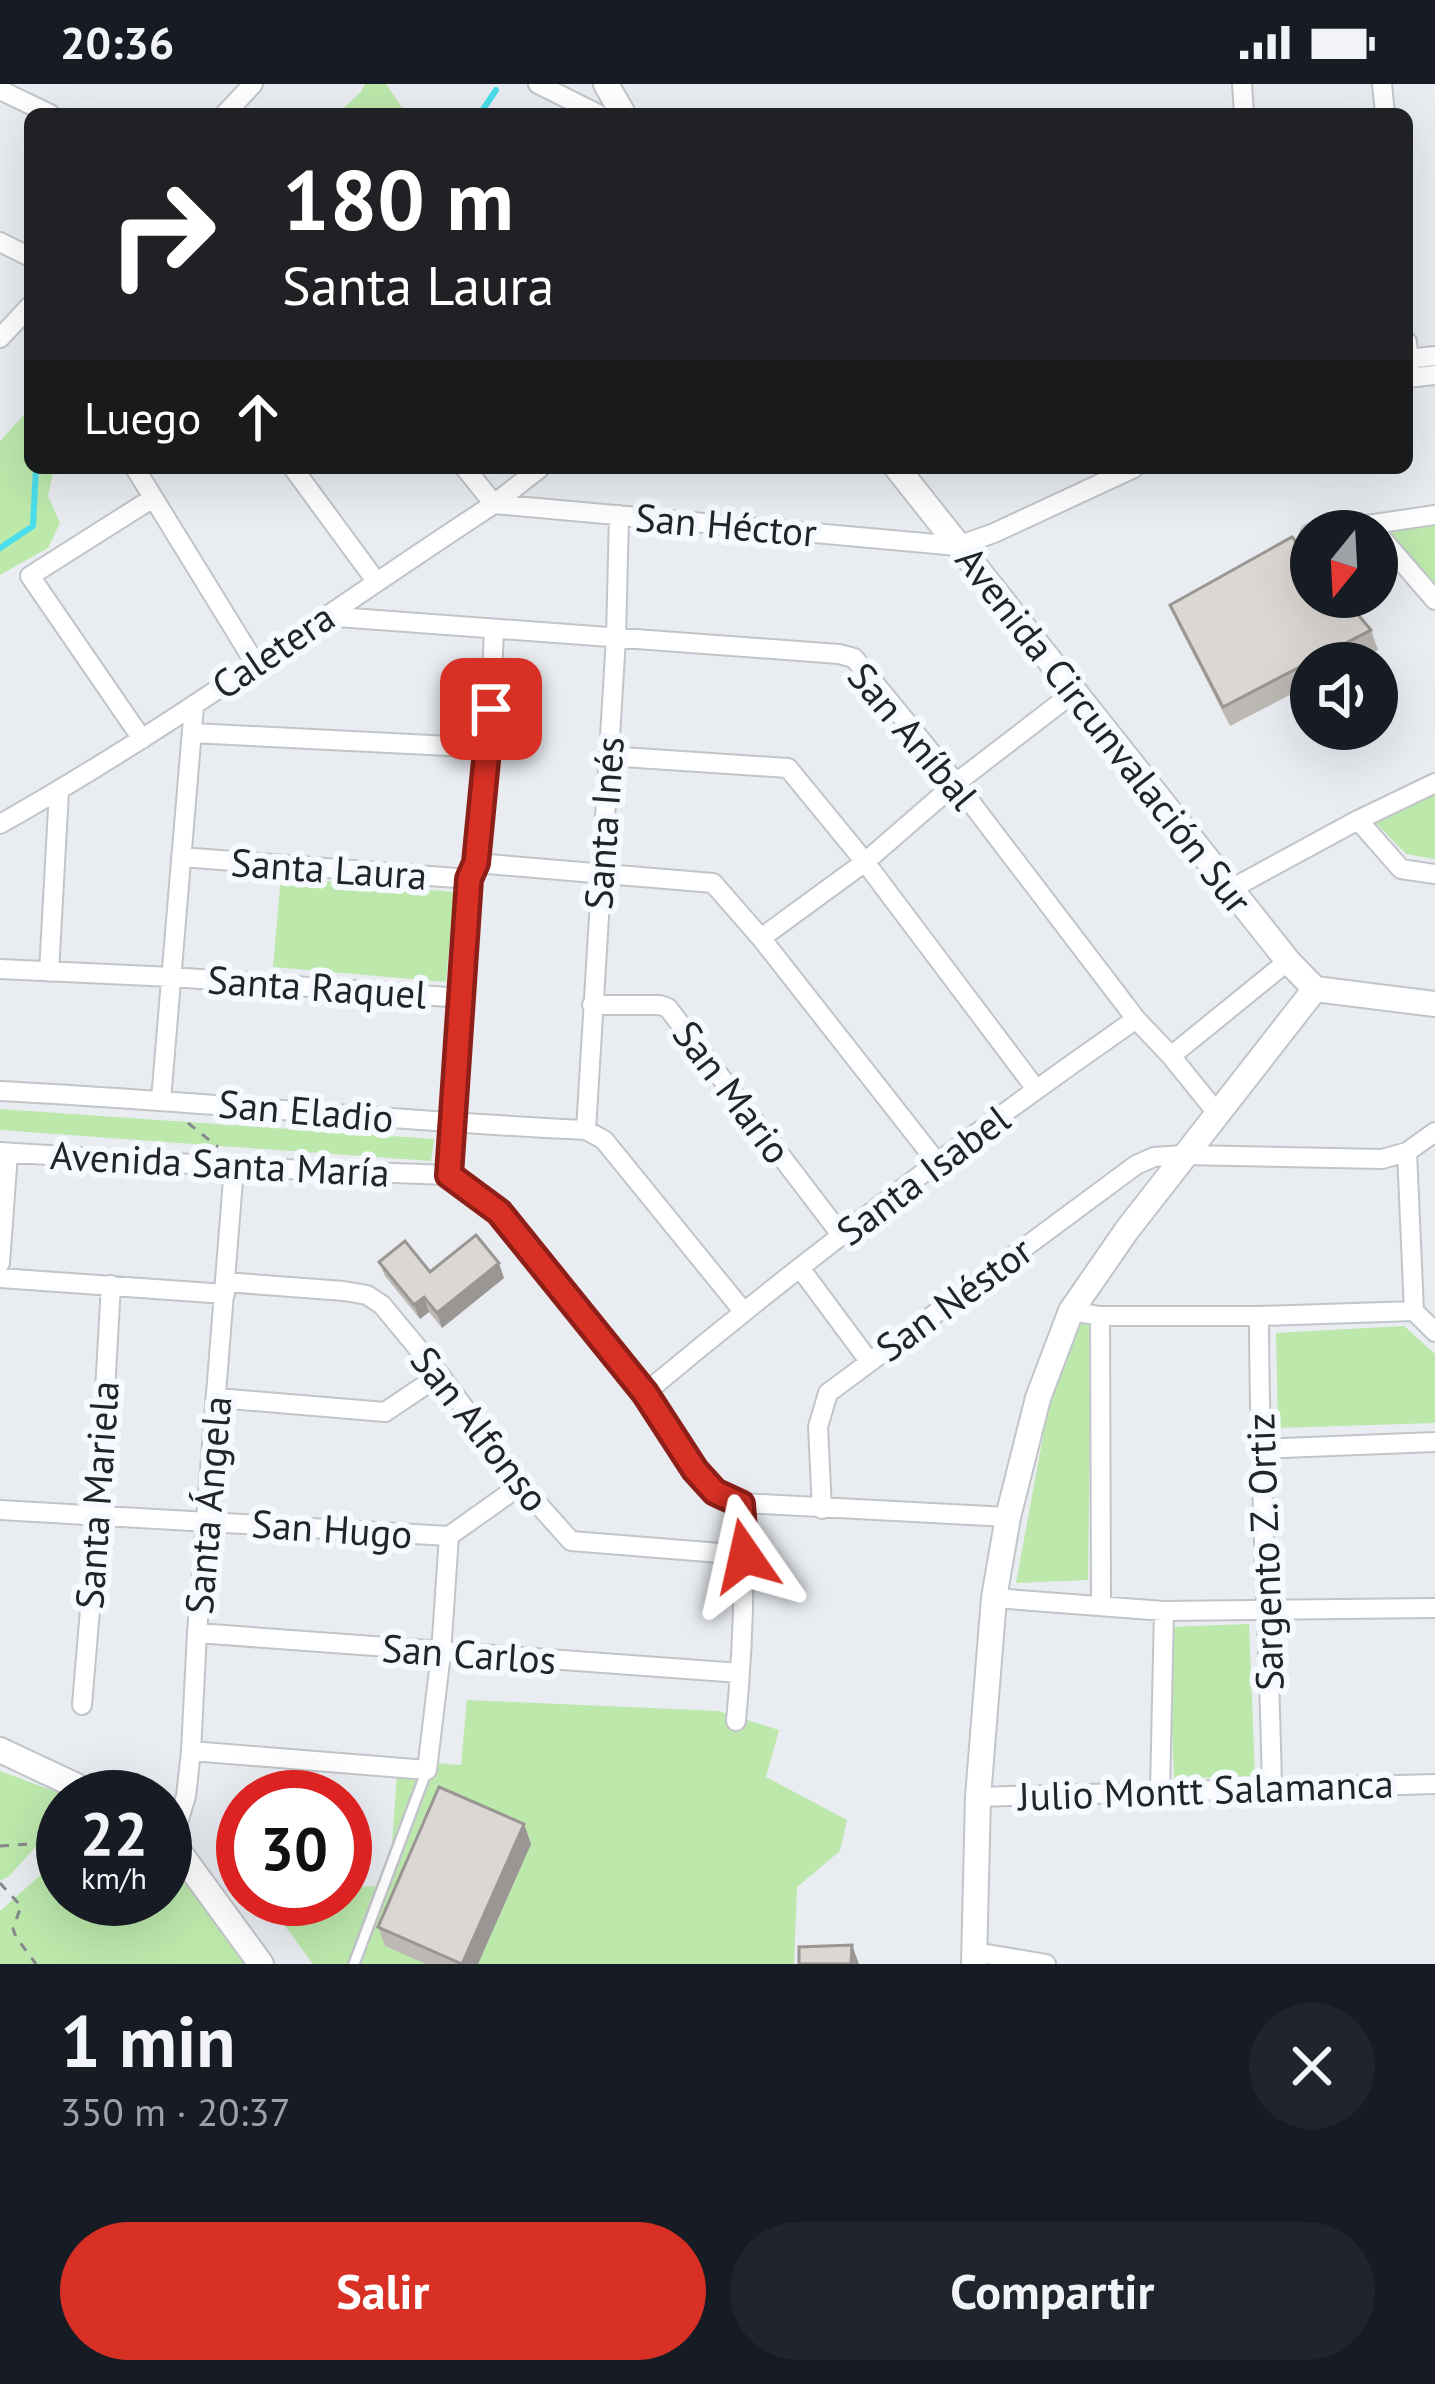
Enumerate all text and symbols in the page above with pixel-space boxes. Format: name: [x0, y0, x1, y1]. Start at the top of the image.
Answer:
text: 20:36: [60, 13, 174, 71]
text: 180 m: [282, 144, 514, 253]
icon: right: [84, 156, 240, 312]
text: Santa Laura: [282, 250, 554, 320]
icon: ahead: [225, 384, 291, 450]
text: Luego: [84, 388, 201, 446]
street label: San Héctor: [633, 491, 819, 558]
north arrow: [1290, 510, 1398, 618]
map controls: [1290, 510, 1398, 750]
street label: Avenida Circunvalación Sur: [945, 536, 1264, 924]
street label: Caletera: [202, 591, 344, 710]
button: sound: [1290, 642, 1398, 750]
street label: San Aníbal: [837, 652, 990, 820]
pin: [440, 658, 542, 760]
icon: arrive: [458, 676, 524, 742]
street label: Santa Inés: [572, 735, 635, 911]
street label: Santa Laura: [229, 836, 429, 901]
street label: Santa Raquel: [206, 953, 429, 1020]
street label: San Mario: [662, 1010, 803, 1174]
street label: San Eladio: [216, 1077, 396, 1144]
street label: Santa Isabel: [826, 1093, 1020, 1256]
street label: Avenida Santa María: [49, 1129, 391, 1198]
street label: San Néstor: [865, 1225, 1042, 1372]
street label: San Alfonso: [400, 1336, 561, 1522]
street label: Santa Mariela: [63, 1379, 130, 1611]
street label: Santa Ángela: [173, 1394, 242, 1616]
street label: Sargento Z. Ortiz: [1234, 1412, 1295, 1692]
position arrow: [682, 1493, 808, 1619]
street label: San Hugo: [250, 1497, 414, 1560]
street label: San Carlos: [380, 1622, 558, 1685]
street label: Julio Montt Salamanca: [1015, 1757, 1395, 1822]
speed limit sign: 30: [216, 1770, 372, 1926]
text: 22: [80, 1794, 148, 1872]
text: km/h: [81, 1858, 147, 1897]
text: 1 min: [60, 1994, 236, 2087]
button: close: [1249, 2003, 1375, 2129]
text: 350 m · 20:37: [60, 2086, 291, 2137]
button: Salir: [60, 2222, 706, 2360]
button: Compartir: [730, 2222, 1375, 2360]

